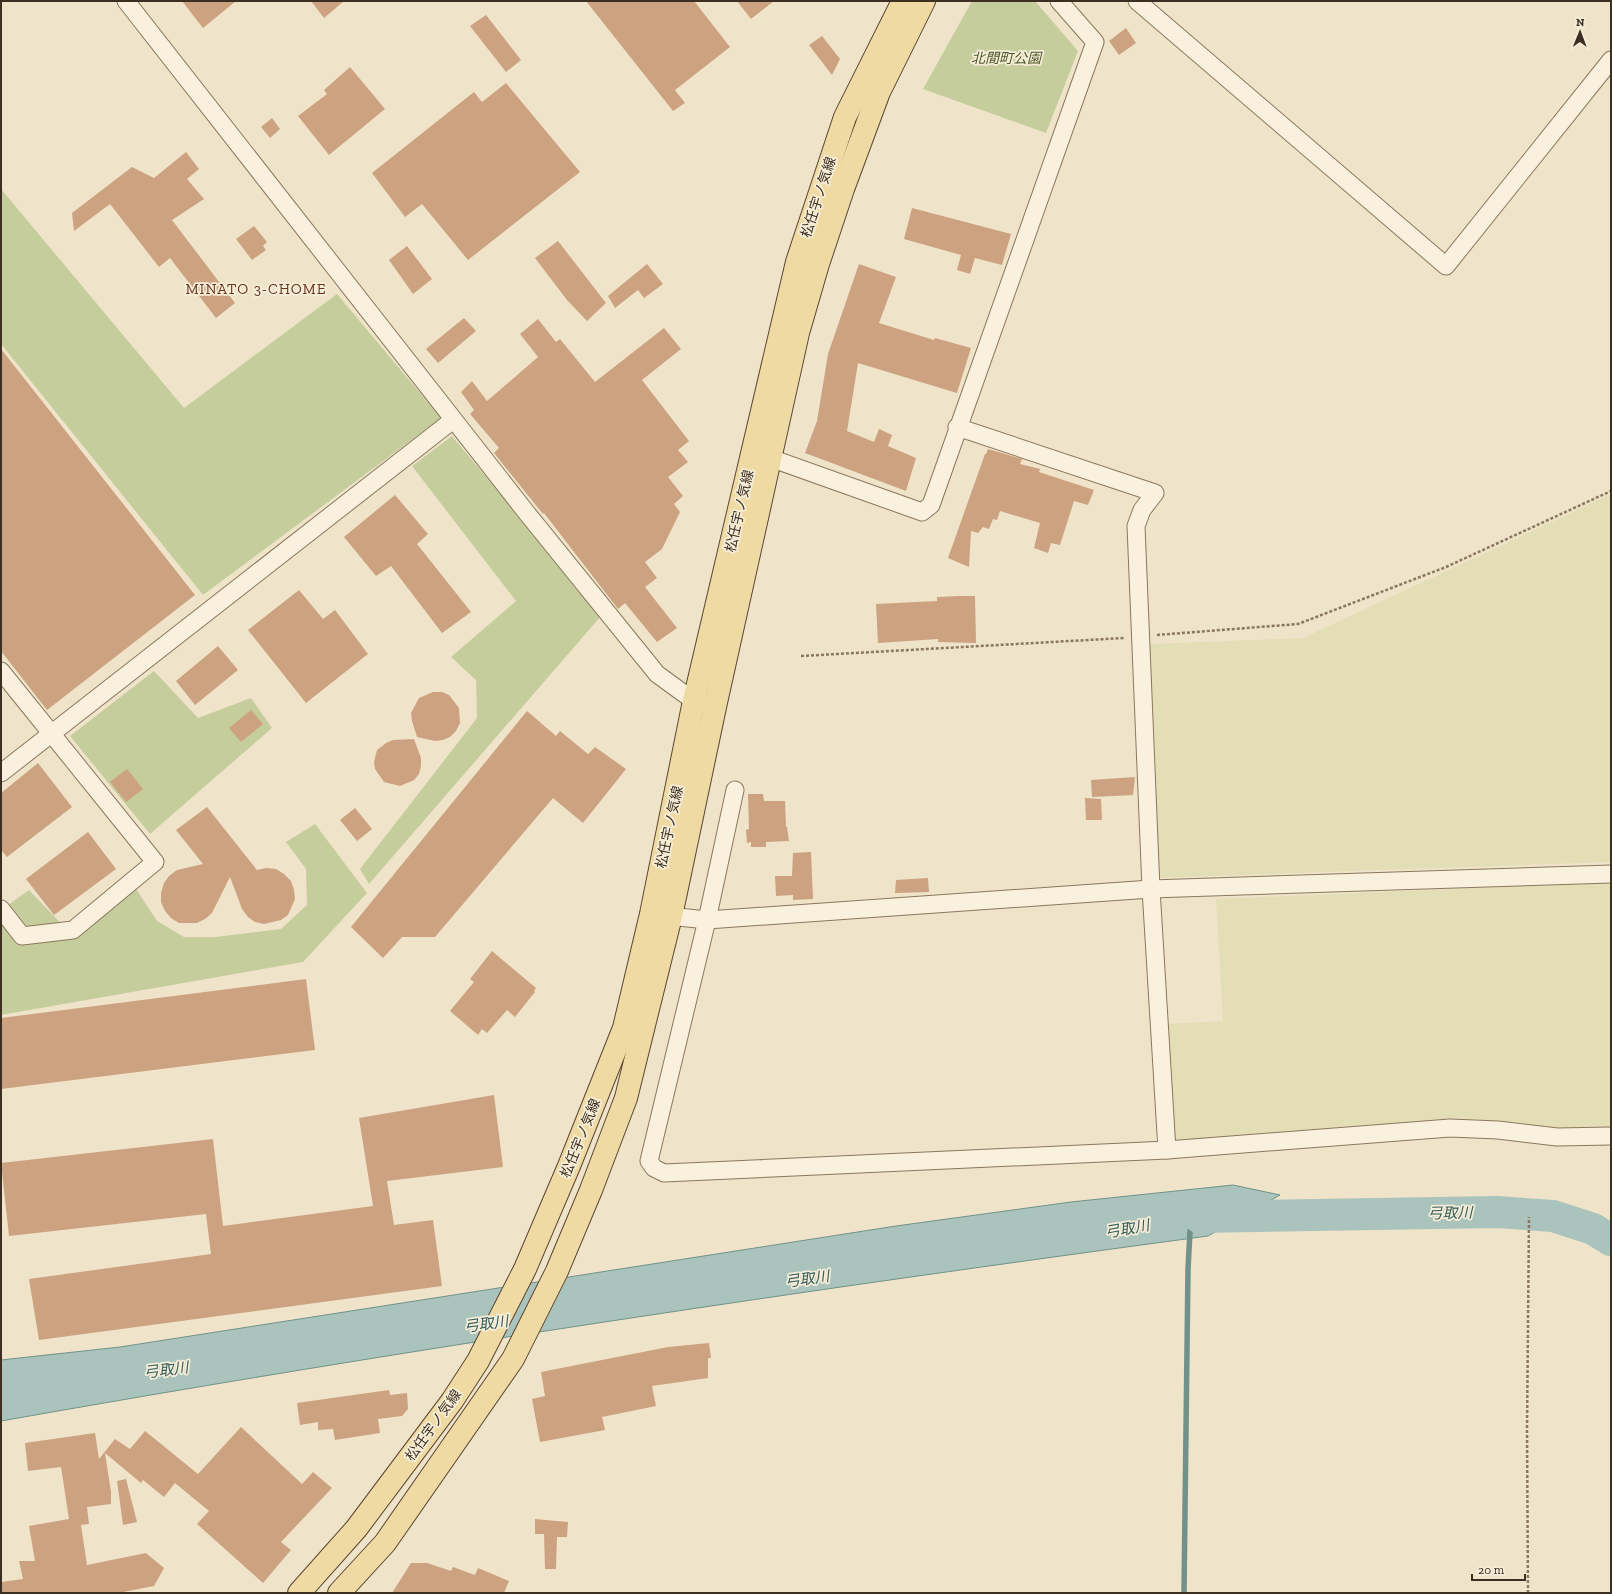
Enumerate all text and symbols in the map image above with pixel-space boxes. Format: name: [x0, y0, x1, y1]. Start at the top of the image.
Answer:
north arrow: [1560, 12, 1600, 52]
text: N: [1576, 16, 1585, 29]
park label: 北間町公園: [971, 50, 1043, 67]
street label: 松任宇ノ気線: [797, 155, 840, 240]
district label: MINATO 3-CHOME: [185, 280, 327, 298]
street label: 松任宇ノ気線: [722, 468, 757, 554]
street label: 松任宇ノ気線: [652, 784, 687, 870]
street label: 松任宇ノ気線: [557, 1096, 604, 1180]
water label: 弓取川: [1427, 1204, 1475, 1222]
water label: 弓取川: [1103, 1216, 1153, 1242]
water label: 弓取川: [783, 1267, 833, 1291]
water label: 弓取川: [462, 1312, 512, 1336]
water label: 弓取川: [143, 1358, 191, 1382]
street label: 松任宇ノ気線: [402, 1386, 465, 1464]
scale bar: [1472, 1556, 1525, 1582]
text: 20 m: [1478, 1563, 1505, 1577]

